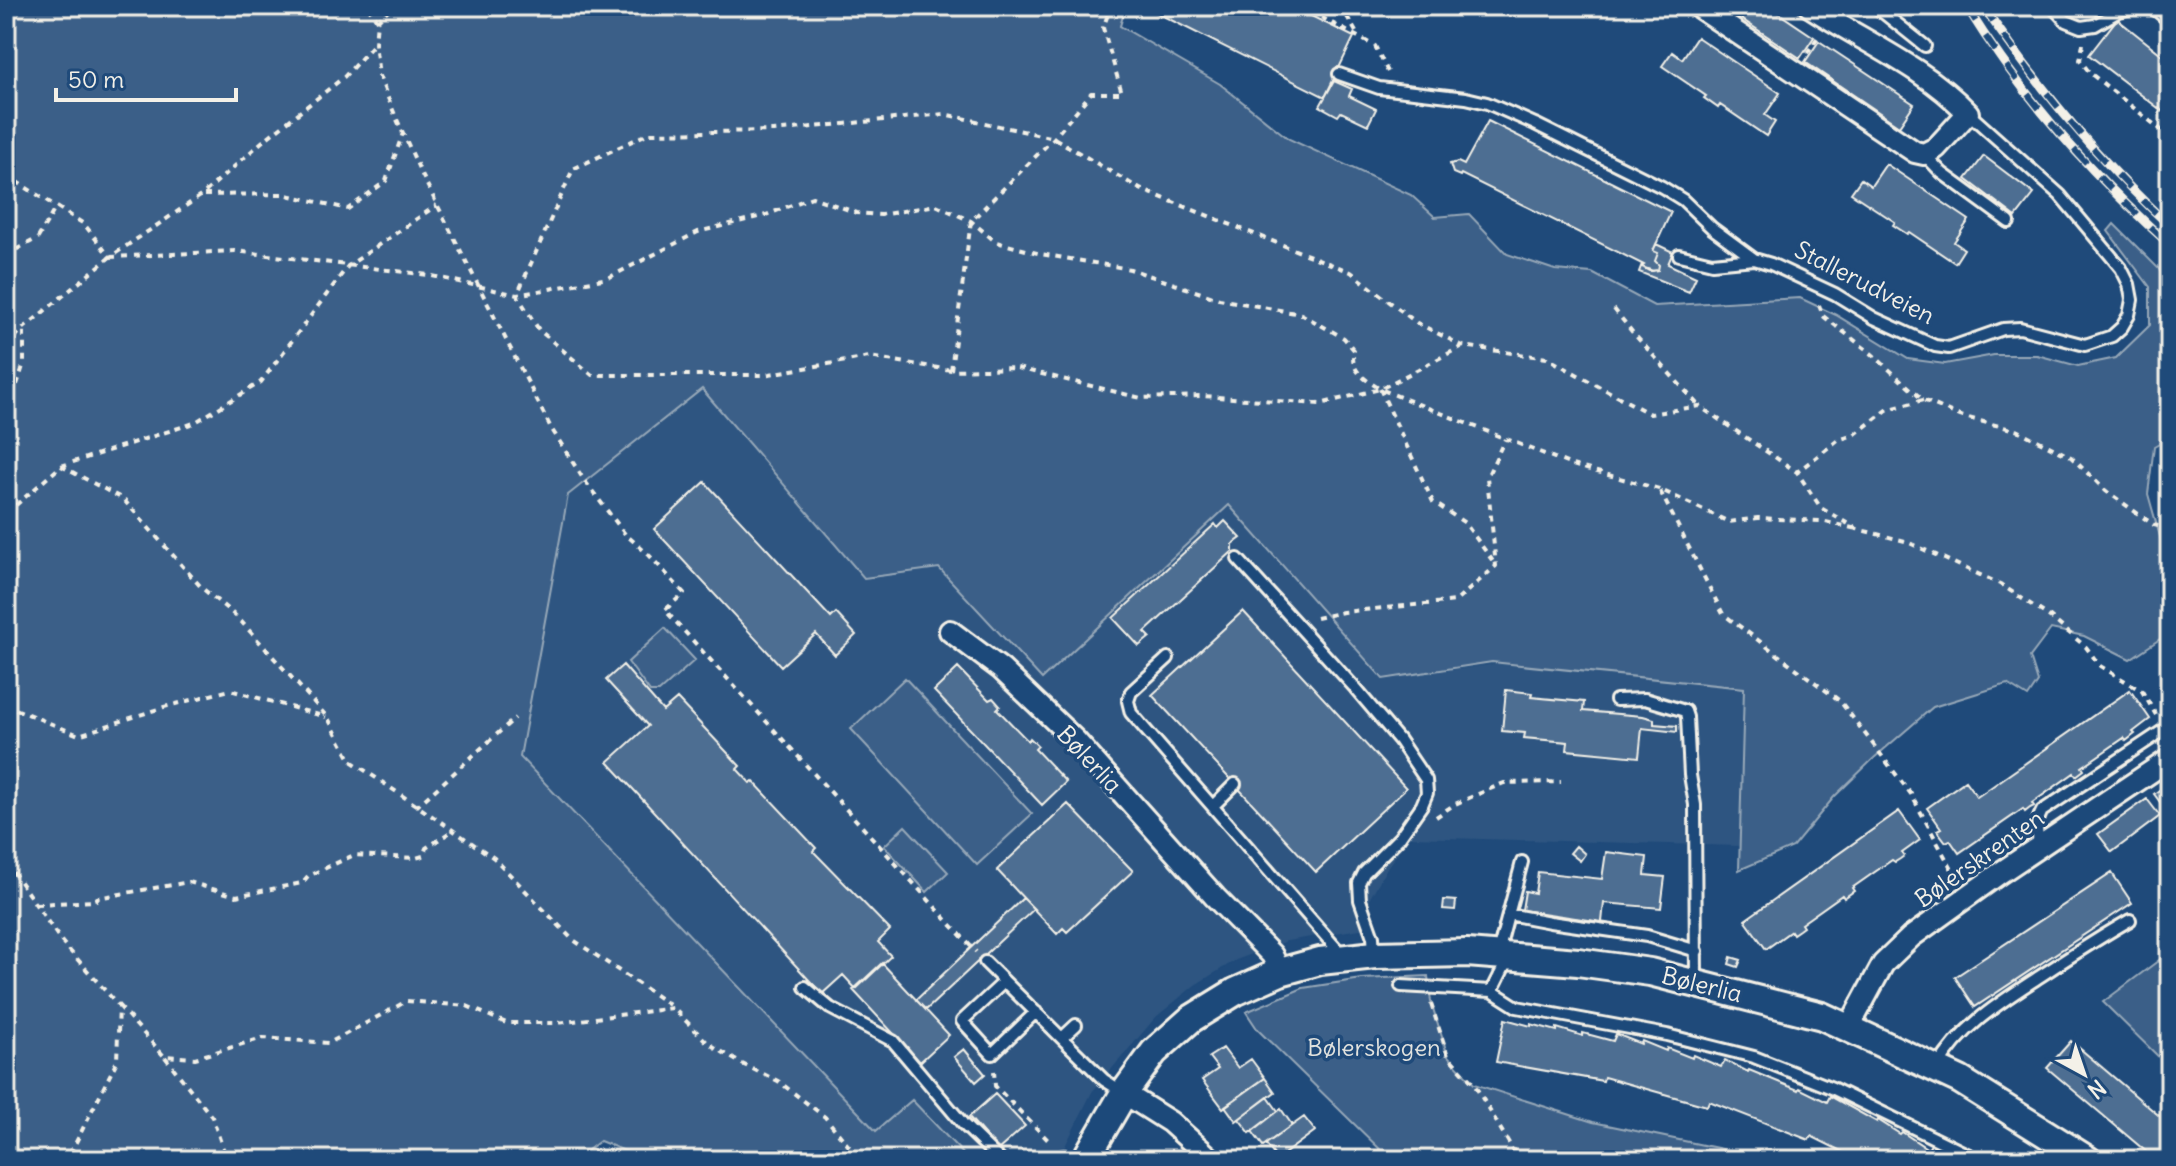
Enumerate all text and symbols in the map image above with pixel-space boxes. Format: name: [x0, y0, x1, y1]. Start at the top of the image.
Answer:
scale bar: [56, 52, 236, 102]
text: 50 m: [68, 64, 124, 94]
street label: Stallerudveien: [1790, 234, 1940, 330]
street label: Bølerlia: [1051, 719, 1129, 799]
street label: Bølerskrenten: [1909, 802, 2049, 914]
street label: Bølerlia: [1659, 960, 1745, 1008]
park label: Bølerskogen: [1307, 1032, 1441, 1062]
north arrow: [2044, 1034, 2124, 1114]
text: N: [2082, 1074, 2112, 1105]

